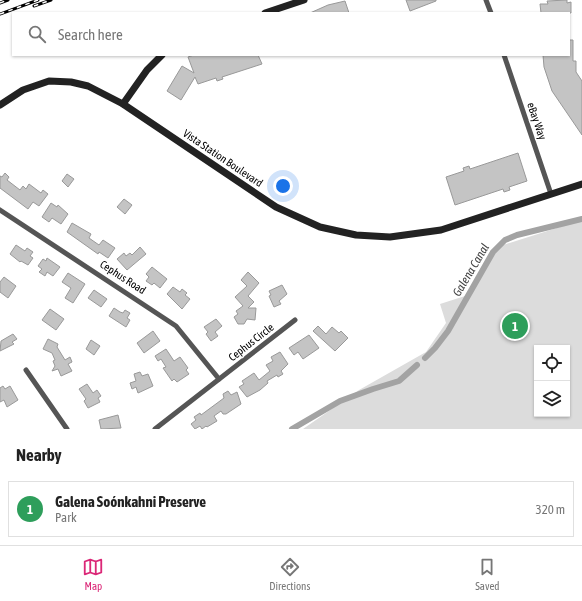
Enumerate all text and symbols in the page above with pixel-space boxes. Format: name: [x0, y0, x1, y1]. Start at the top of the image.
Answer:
search box: [12, 12, 570, 56]
icon: search: [26, 23, 48, 45]
text: Search here: [58, 26, 123, 43]
street label: eBay Way: [525, 101, 549, 142]
street label: Vista Station Boulevard: [181, 127, 265, 189]
your location: [273, 176, 293, 196]
water label: Galena Canal: [450, 241, 492, 299]
street label: Cephus Road: [98, 258, 148, 296]
pin: 1: [502, 311, 528, 341]
street label: Cephus Circle: [226, 321, 276, 363]
map controls: [534, 345, 570, 417]
button: locate: [534, 345, 570, 381]
button: layers: [534, 381, 570, 417]
text: Nearby: [16, 445, 62, 465]
text: Galena Soónkahni Preserve: [55, 493, 206, 510]
text: 1: [27, 502, 33, 517]
text: 320 m: [536, 502, 565, 517]
text: Park: [55, 510, 77, 525]
tab: Map: [82, 556, 104, 592]
tab: Directions: [269, 556, 310, 592]
tab: Saved: [475, 556, 500, 592]

